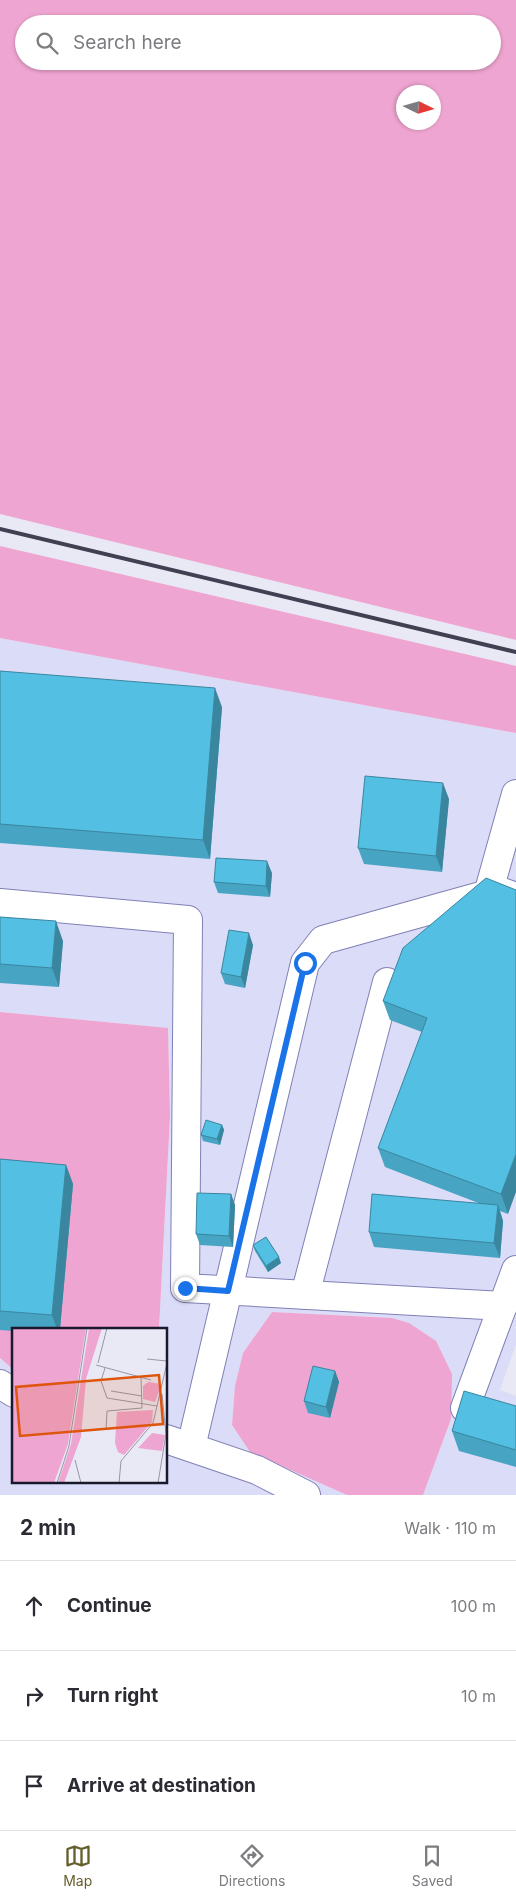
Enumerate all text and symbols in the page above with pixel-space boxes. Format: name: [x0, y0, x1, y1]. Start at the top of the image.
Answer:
search box: [15, 15, 501, 70]
icon: search: [33, 29, 61, 57]
text: Search here: [73, 31, 182, 54]
north arrow: [396, 85, 441, 130]
route start: [294, 952, 317, 975]
route end: [174, 1277, 197, 1300]
inset map: [12, 1328, 168, 1482]
text: 2 min: [20, 1515, 76, 1540]
text: Walk · 110 m: [404, 1518, 496, 1538]
icon: ahead: [20, 1592, 48, 1620]
text: Continue: [67, 1594, 152, 1617]
text: 100 m: [451, 1596, 496, 1616]
icon: right: [20, 1682, 48, 1710]
text: Turn right: [67, 1684, 158, 1707]
text: 10 m: [461, 1686, 496, 1706]
icon: arrive: [20, 1772, 48, 1800]
text: Arrive at destination: [67, 1774, 256, 1797]
tab: Map: [63, 1842, 92, 1889]
tab: Directions: [219, 1842, 285, 1889]
tab: Saved: [412, 1842, 453, 1889]

